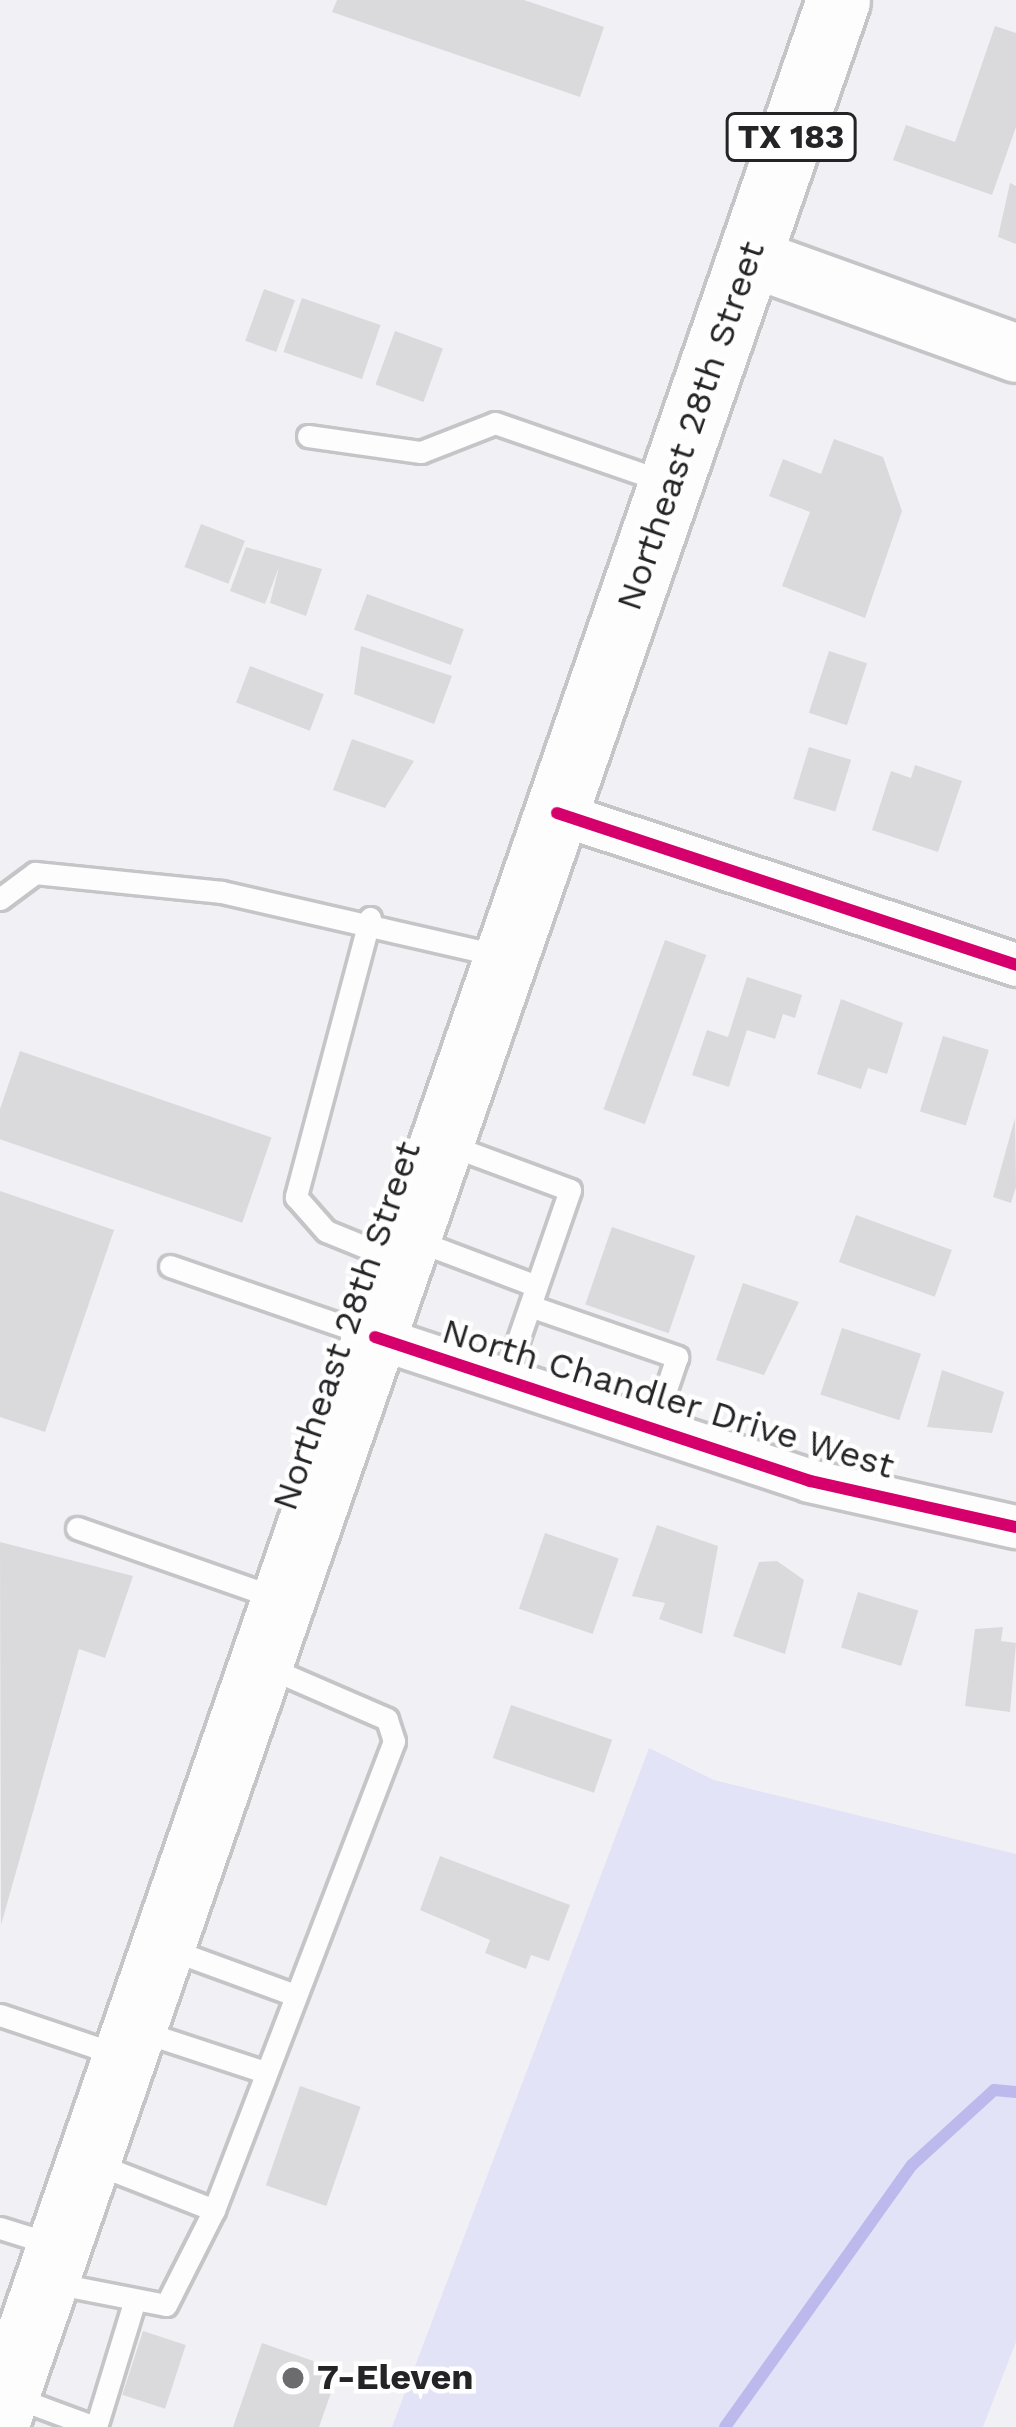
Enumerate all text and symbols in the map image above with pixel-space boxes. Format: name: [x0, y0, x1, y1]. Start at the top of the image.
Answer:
road number: TX 183: [725, 110, 857, 164]
street label: Northeast 28th Street: [608, 236, 774, 616]
street label: Northeast 28th Street: [264, 1136, 430, 1516]
street label: North Chandler Drive West: [436, 1309, 900, 1489]
place label: 7-Eleven: [317, 2356, 474, 2400]
marker: 7-Eleven: [280, 2365, 306, 2391]

